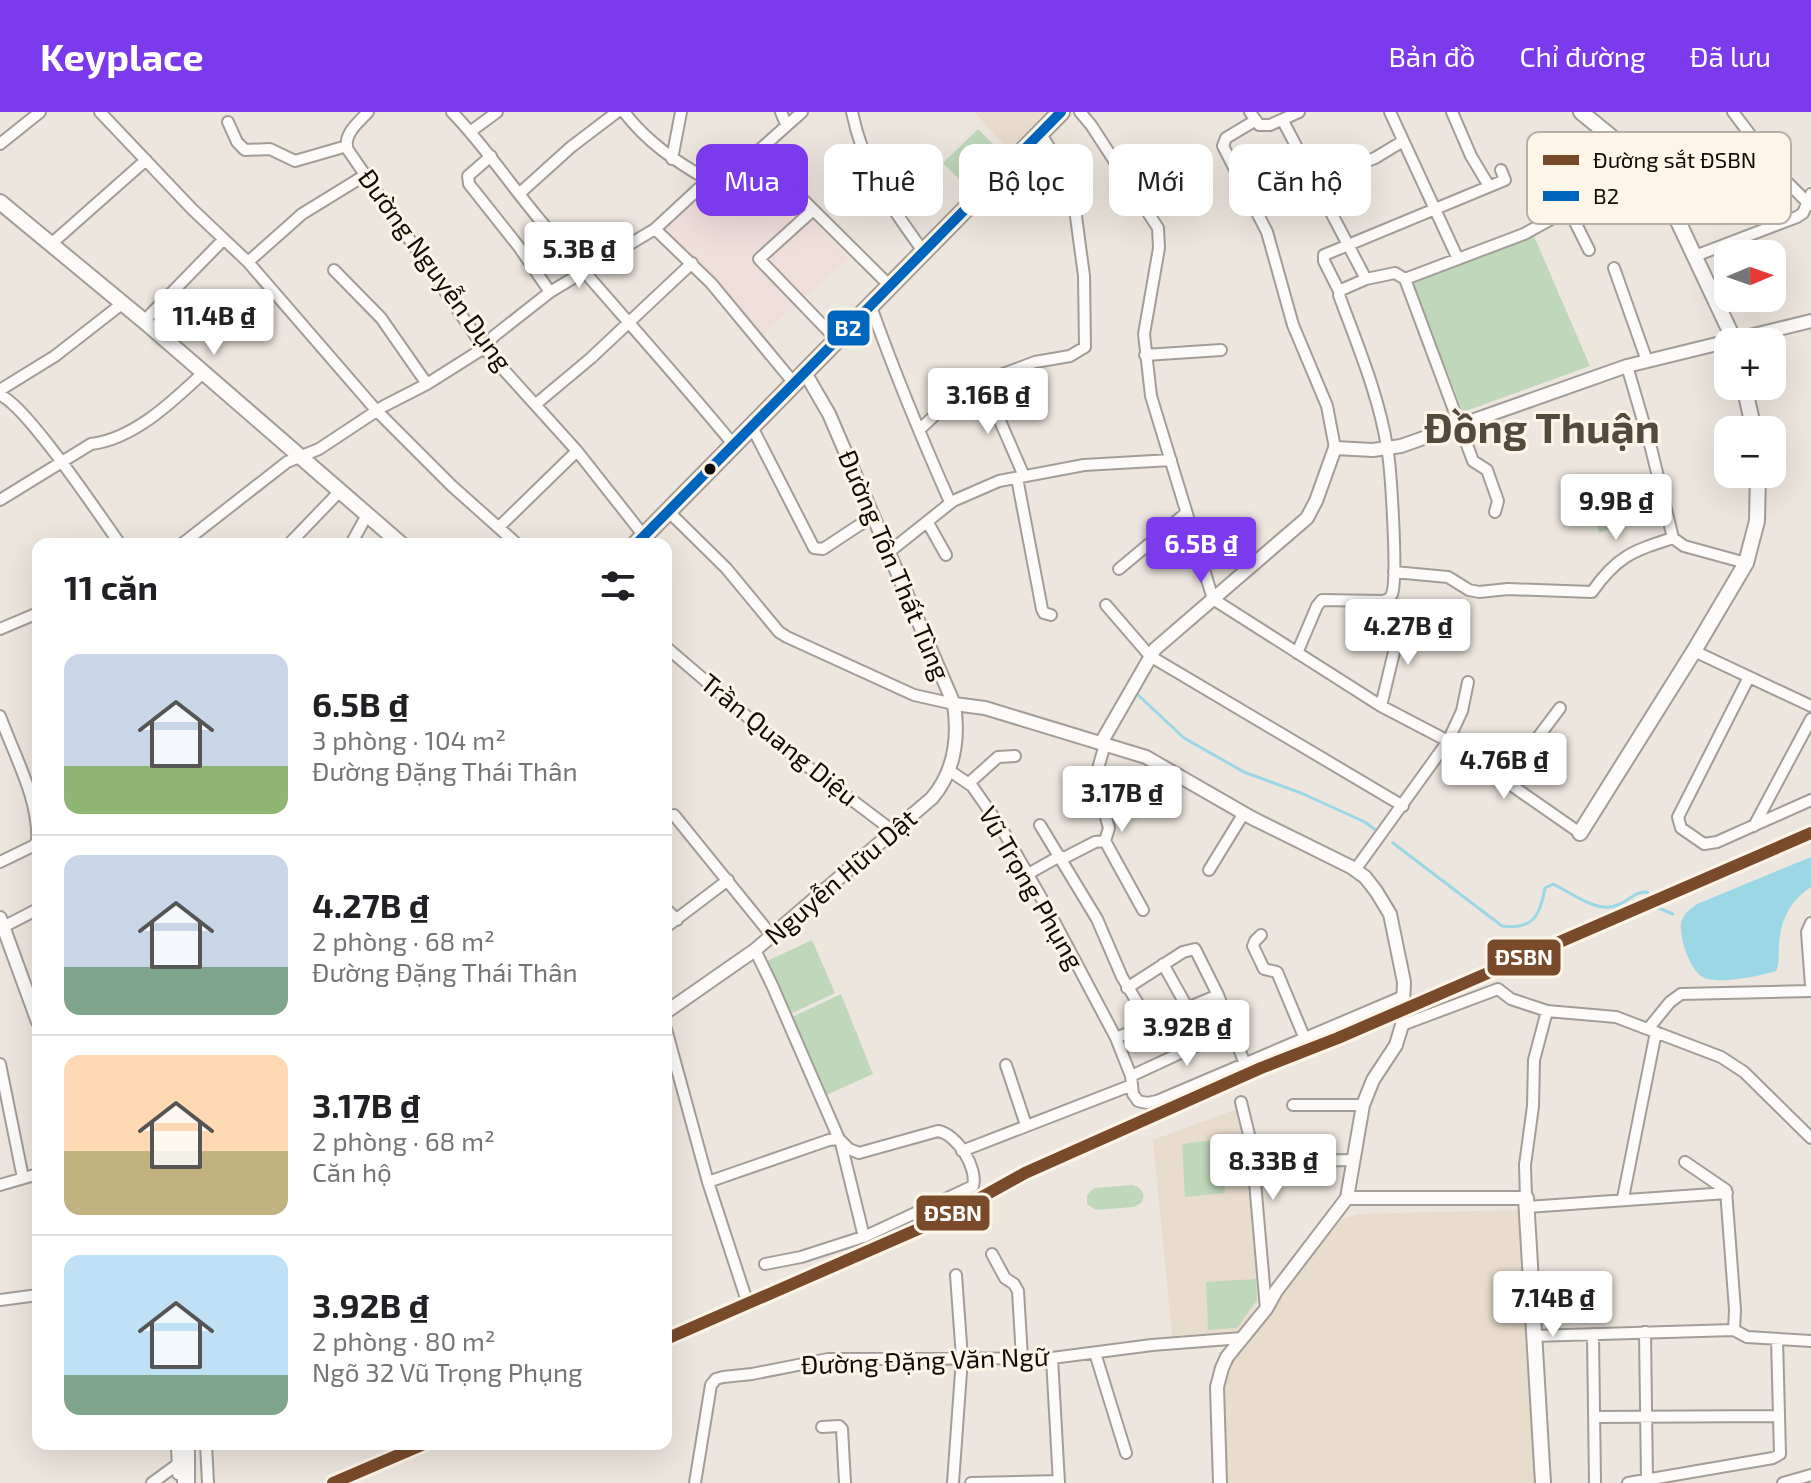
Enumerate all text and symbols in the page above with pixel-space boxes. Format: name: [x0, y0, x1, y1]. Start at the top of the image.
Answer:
text: Keyplace: [40, 33, 204, 79]
text: Bản đồ: [1388, 39, 1476, 73]
text: Chỉ đường: [1520, 39, 1646, 73]
text: Đã lưu: [1690, 39, 1771, 73]
legend: [1527, 132, 1791, 224]
chip: Mua: [696, 144, 808, 216]
chip: Thuê: [824, 144, 943, 216]
chip: Bộ lọc: [959, 144, 1093, 216]
chip: Mới: [1109, 144, 1213, 216]
chip: Căn hộ: [1229, 144, 1371, 216]
text: Đường sắt ĐSBN: [1593, 146, 1756, 172]
street label: Đường Nguyễn Dụng: [353, 162, 520, 376]
text: B2: [1593, 182, 1619, 208]
pin: 5.3B ₫: [514, 222, 644, 290]
text: 5.3B ₫: [542, 232, 616, 263]
north arrow: [1714, 240, 1786, 312]
map controls: [1714, 240, 1786, 488]
pin: 11.4B ₫: [140, 289, 288, 357]
text: 11.4B ₫: [173, 299, 255, 330]
line badge: B2: [826, 309, 871, 347]
text: B2: [835, 314, 861, 340]
button: +: [1714, 328, 1786, 400]
pin: 3.16B ₫: [914, 368, 1062, 436]
text: 3.16B ₫: [946, 378, 1030, 409]
district label: Đồng Thuận: [1424, 401, 1660, 451]
button: −: [1714, 416, 1786, 488]
street label: Đường Tôn Thất Tùng: [833, 445, 958, 684]
unlabelled marker: [702, 461, 718, 477]
pin: 9.9B ₫: [1551, 474, 1681, 542]
text: 9.9B ₫: [1579, 484, 1653, 515]
pin: 6.5B ₫: [1136, 517, 1266, 585]
text: 6.5B ₫: [1164, 527, 1238, 558]
icon: filters: [596, 564, 640, 608]
text: 11 căn: [64, 566, 158, 607]
pin: 4.27B ₫: [1334, 599, 1482, 667]
text: 4.27B ₫: [1363, 609, 1453, 640]
street label: Trần Quang Diệu: [695, 666, 865, 812]
text: 6.5B ₫: [312, 683, 408, 724]
icon: home: [128, 686, 224, 782]
text: 3 phòng · 104 m²: [312, 724, 506, 755]
pin: 4.76B ₫: [1430, 733, 1578, 801]
text: 4.76B ₫: [1460, 743, 1548, 774]
text: Đường Đặng Thái Thân: [312, 755, 578, 786]
pin: 3.17B ₫: [1048, 766, 1196, 834]
text: 3.17B ₫: [1081, 776, 1163, 807]
street label: Vũ Trọng Phụng: [973, 800, 1091, 974]
street label: Nguyễn Hữu Dật: [758, 801, 922, 950]
text: 4.27B ₫: [312, 884, 429, 925]
icon: home: [128, 887, 224, 983]
text: 2 phòng · 68 m²: [312, 925, 495, 956]
line badge: ĐSBN: [1486, 938, 1562, 977]
text: ĐSBN: [1495, 943, 1553, 969]
text: Đường Đặng Thái Thân: [312, 956, 578, 987]
pin: 3.92B ₫: [1113, 1000, 1261, 1068]
text: 3.92B ₫: [1142, 1010, 1232, 1041]
text: 3.17B ₫: [312, 1084, 420, 1125]
icon: home: [128, 1087, 224, 1183]
text: 2 phòng · 68 m²: [312, 1125, 495, 1156]
pin: 8.33B ₫: [1199, 1134, 1347, 1202]
text: 8.33B ₫: [1228, 1144, 1318, 1175]
text: Căn hộ: [312, 1156, 392, 1187]
line badge: ĐSBN: [915, 1194, 991, 1232]
text: ĐSBN: [924, 1199, 982, 1225]
pin: 7.14B ₫: [1479, 1271, 1627, 1339]
text: 7.14B ₫: [1511, 1281, 1595, 1312]
text: 3.92B ₫: [312, 1284, 429, 1325]
icon: home: [128, 1287, 224, 1383]
text: 2 phòng · 80 m²: [312, 1325, 496, 1356]
street label: Đường Đặng Văn Ngữ: [800, 1340, 1051, 1379]
text: Ngõ 32 Vũ Trọng Phụng: [312, 1356, 583, 1387]

